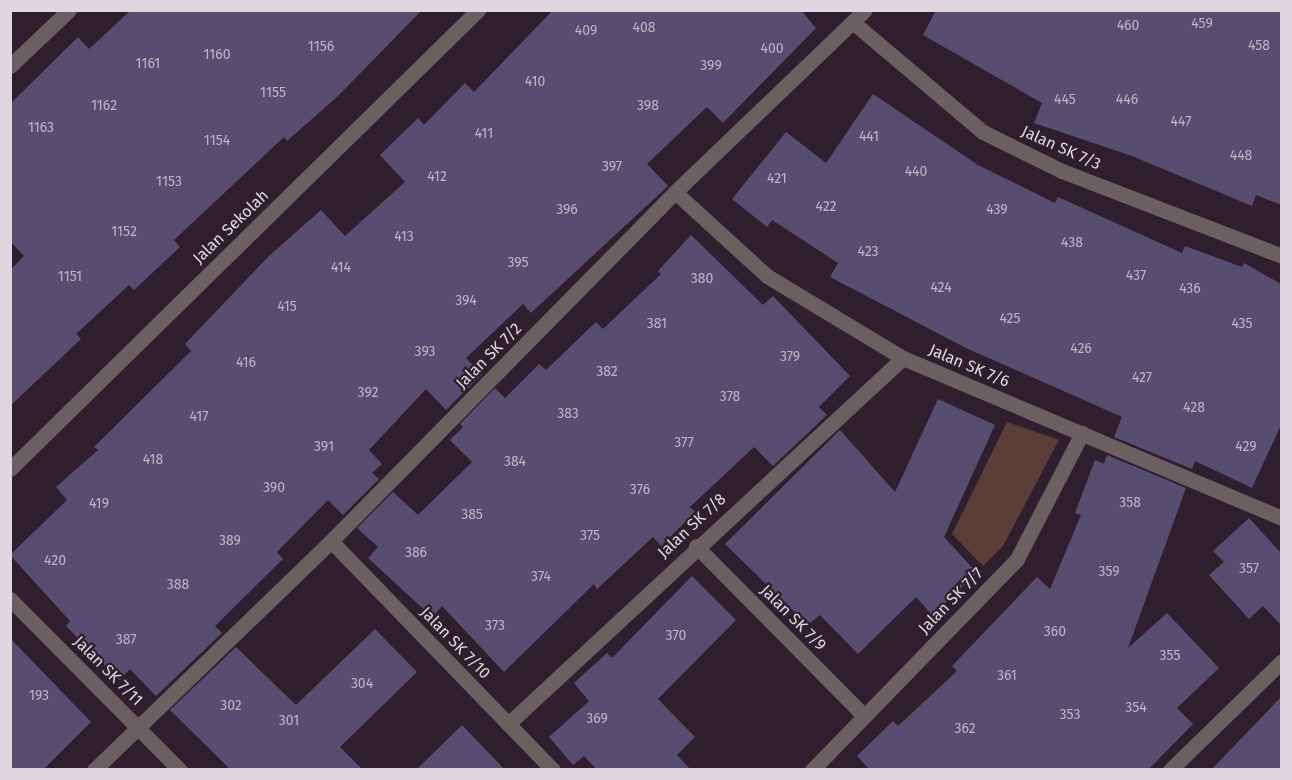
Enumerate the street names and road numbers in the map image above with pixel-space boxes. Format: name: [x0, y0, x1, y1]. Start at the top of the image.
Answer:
street label: Jalan SK 7/3: [1018, 122, 1104, 174]
street label: Jalan Sekolah: [189, 186, 273, 268]
street label: Jalan SK 7/2: [452, 319, 526, 393]
street label: Jalan SK 7/6: [926, 340, 1012, 392]
street label: Jalan SK 7/8: [654, 490, 730, 562]
street label: Jalan SK 7/7: [915, 564, 987, 638]
street label: Jalan SK 7/9: [756, 581, 830, 655]
street label: Jalan SK 7/10: [416, 603, 494, 683]
street label: Jalan SK 7/11: [69, 632, 147, 710]

